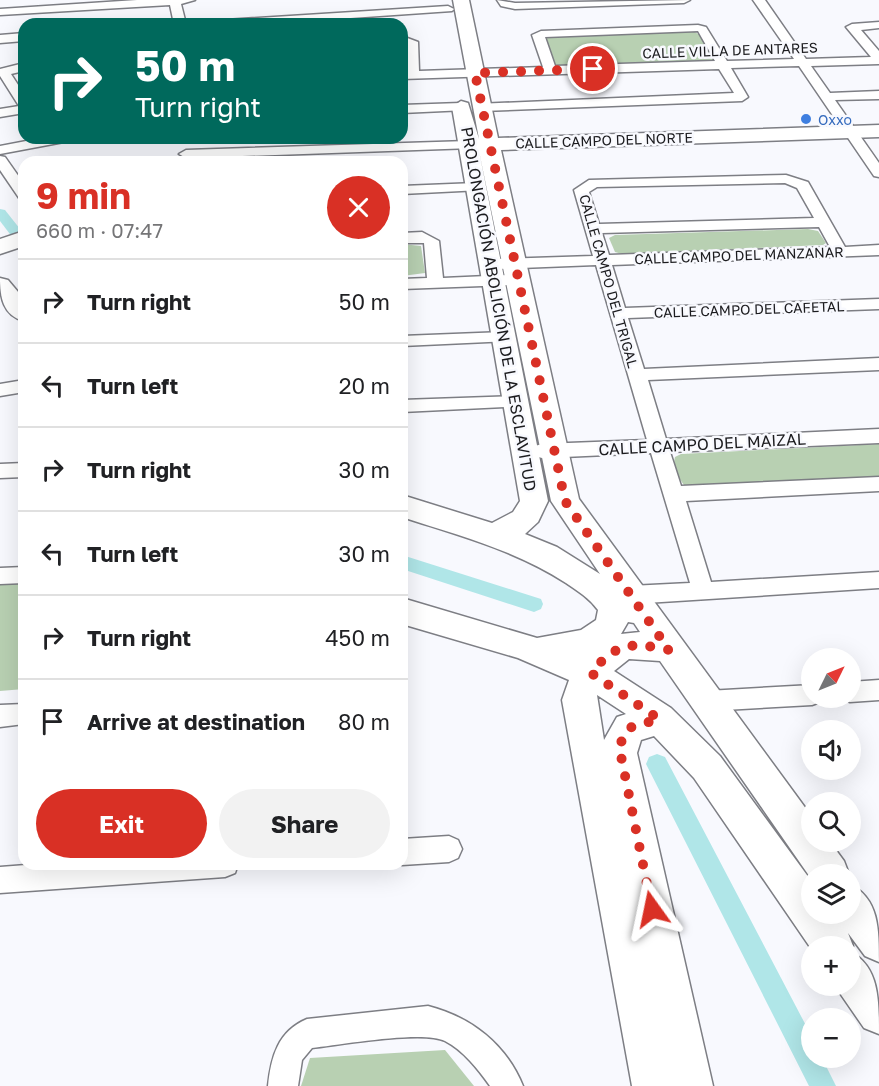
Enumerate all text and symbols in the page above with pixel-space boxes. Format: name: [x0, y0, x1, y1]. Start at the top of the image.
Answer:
street label: CALLE VILLA DE ANTARES: [642, 38, 818, 62]
text: 50 m: [135, 40, 235, 90]
icon: right: [36, 42, 114, 120]
pin: [567, 43, 618, 94]
icon: arrive: [576, 52, 609, 85]
text: Turn right: [135, 91, 261, 123]
place label: Oxxo: [818, 111, 852, 128]
marker: Oxxo: [799, 112, 813, 126]
street label: PROLONGACIÓN ABOLICIÓN DE LA ESCLAVITUD: [457, 125, 541, 493]
street label: CALLE CAMPO DEL NORTE: [515, 128, 693, 152]
text: 9 min: [36, 174, 131, 217]
button: close: [327, 176, 390, 239]
street label: CALLE CAMPO DEL TRIGAL: [576, 192, 642, 370]
text: 660 m · 07:47: [36, 218, 163, 242]
street label: CALLE CAMPO DEL MANZANAR: [634, 243, 844, 267]
icon: right: [36, 285, 69, 318]
text: Turn right: [87, 288, 191, 315]
text: 50 m: [339, 288, 390, 315]
street label: CALLE CAMPO DEL CAFETAL: [653, 297, 845, 321]
icon: left: [36, 369, 69, 402]
text: Turn left: [87, 372, 178, 399]
text: 20 m: [339, 372, 390, 399]
street label: CALLE CAMPO DEL MAIZAL: [598, 429, 806, 459]
icon: right: [36, 453, 69, 486]
text: Turn right: [87, 456, 191, 483]
text: 30 m: [339, 456, 390, 483]
icon: left: [36, 537, 69, 570]
text: Turn left: [87, 540, 178, 567]
text: 30 m: [339, 540, 390, 567]
icon: right: [36, 621, 69, 654]
text: Turn right: [87, 624, 191, 651]
text: 450 m: [325, 624, 390, 651]
north arrow: [801, 648, 861, 708]
map controls: [801, 648, 861, 1068]
icon: arrive: [36, 705, 69, 738]
text: Arrive at destination: [87, 708, 305, 735]
text: 80 m: [338, 708, 390, 735]
button: sound: [801, 720, 861, 780]
button: Exit: [36, 789, 207, 858]
button: Share: [219, 789, 390, 858]
button: search: [801, 792, 861, 852]
button: layers: [801, 864, 861, 924]
position arrow: [620, 877, 684, 941]
button: +: [801, 936, 861, 996]
button: −: [801, 1008, 861, 1068]

